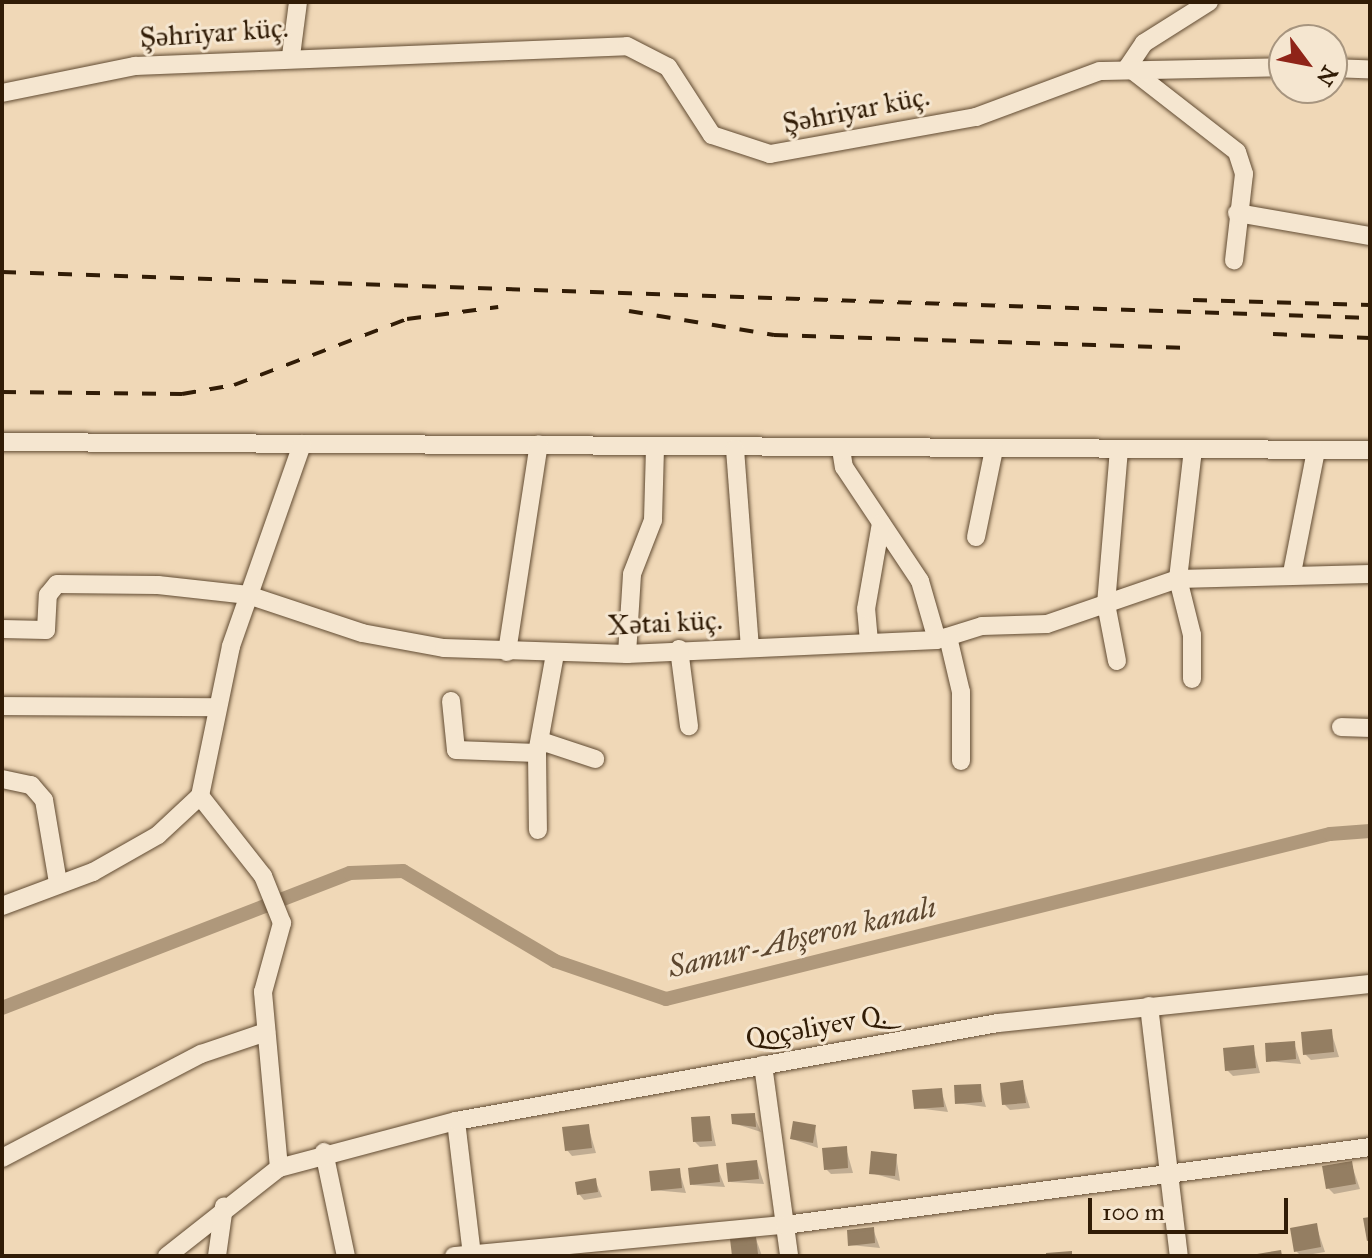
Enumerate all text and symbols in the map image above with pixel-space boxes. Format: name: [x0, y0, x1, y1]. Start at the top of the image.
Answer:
street label: Şəhriyar küç.: [139, 11, 289, 55]
north arrow: [1268, 24, 1348, 104]
text: N: [1311, 61, 1343, 91]
street label: Şəhriyar küç.: [780, 79, 932, 141]
street label: Xətai küç.: [607, 603, 723, 643]
water label: Samur-Abşeron kanalı: [664, 889, 940, 985]
street label: Qoçəliyev Q.: [743, 998, 889, 1056]
scale bar: [1092, 1182, 1292, 1232]
text: 100 m: [1102, 1197, 1165, 1227]

